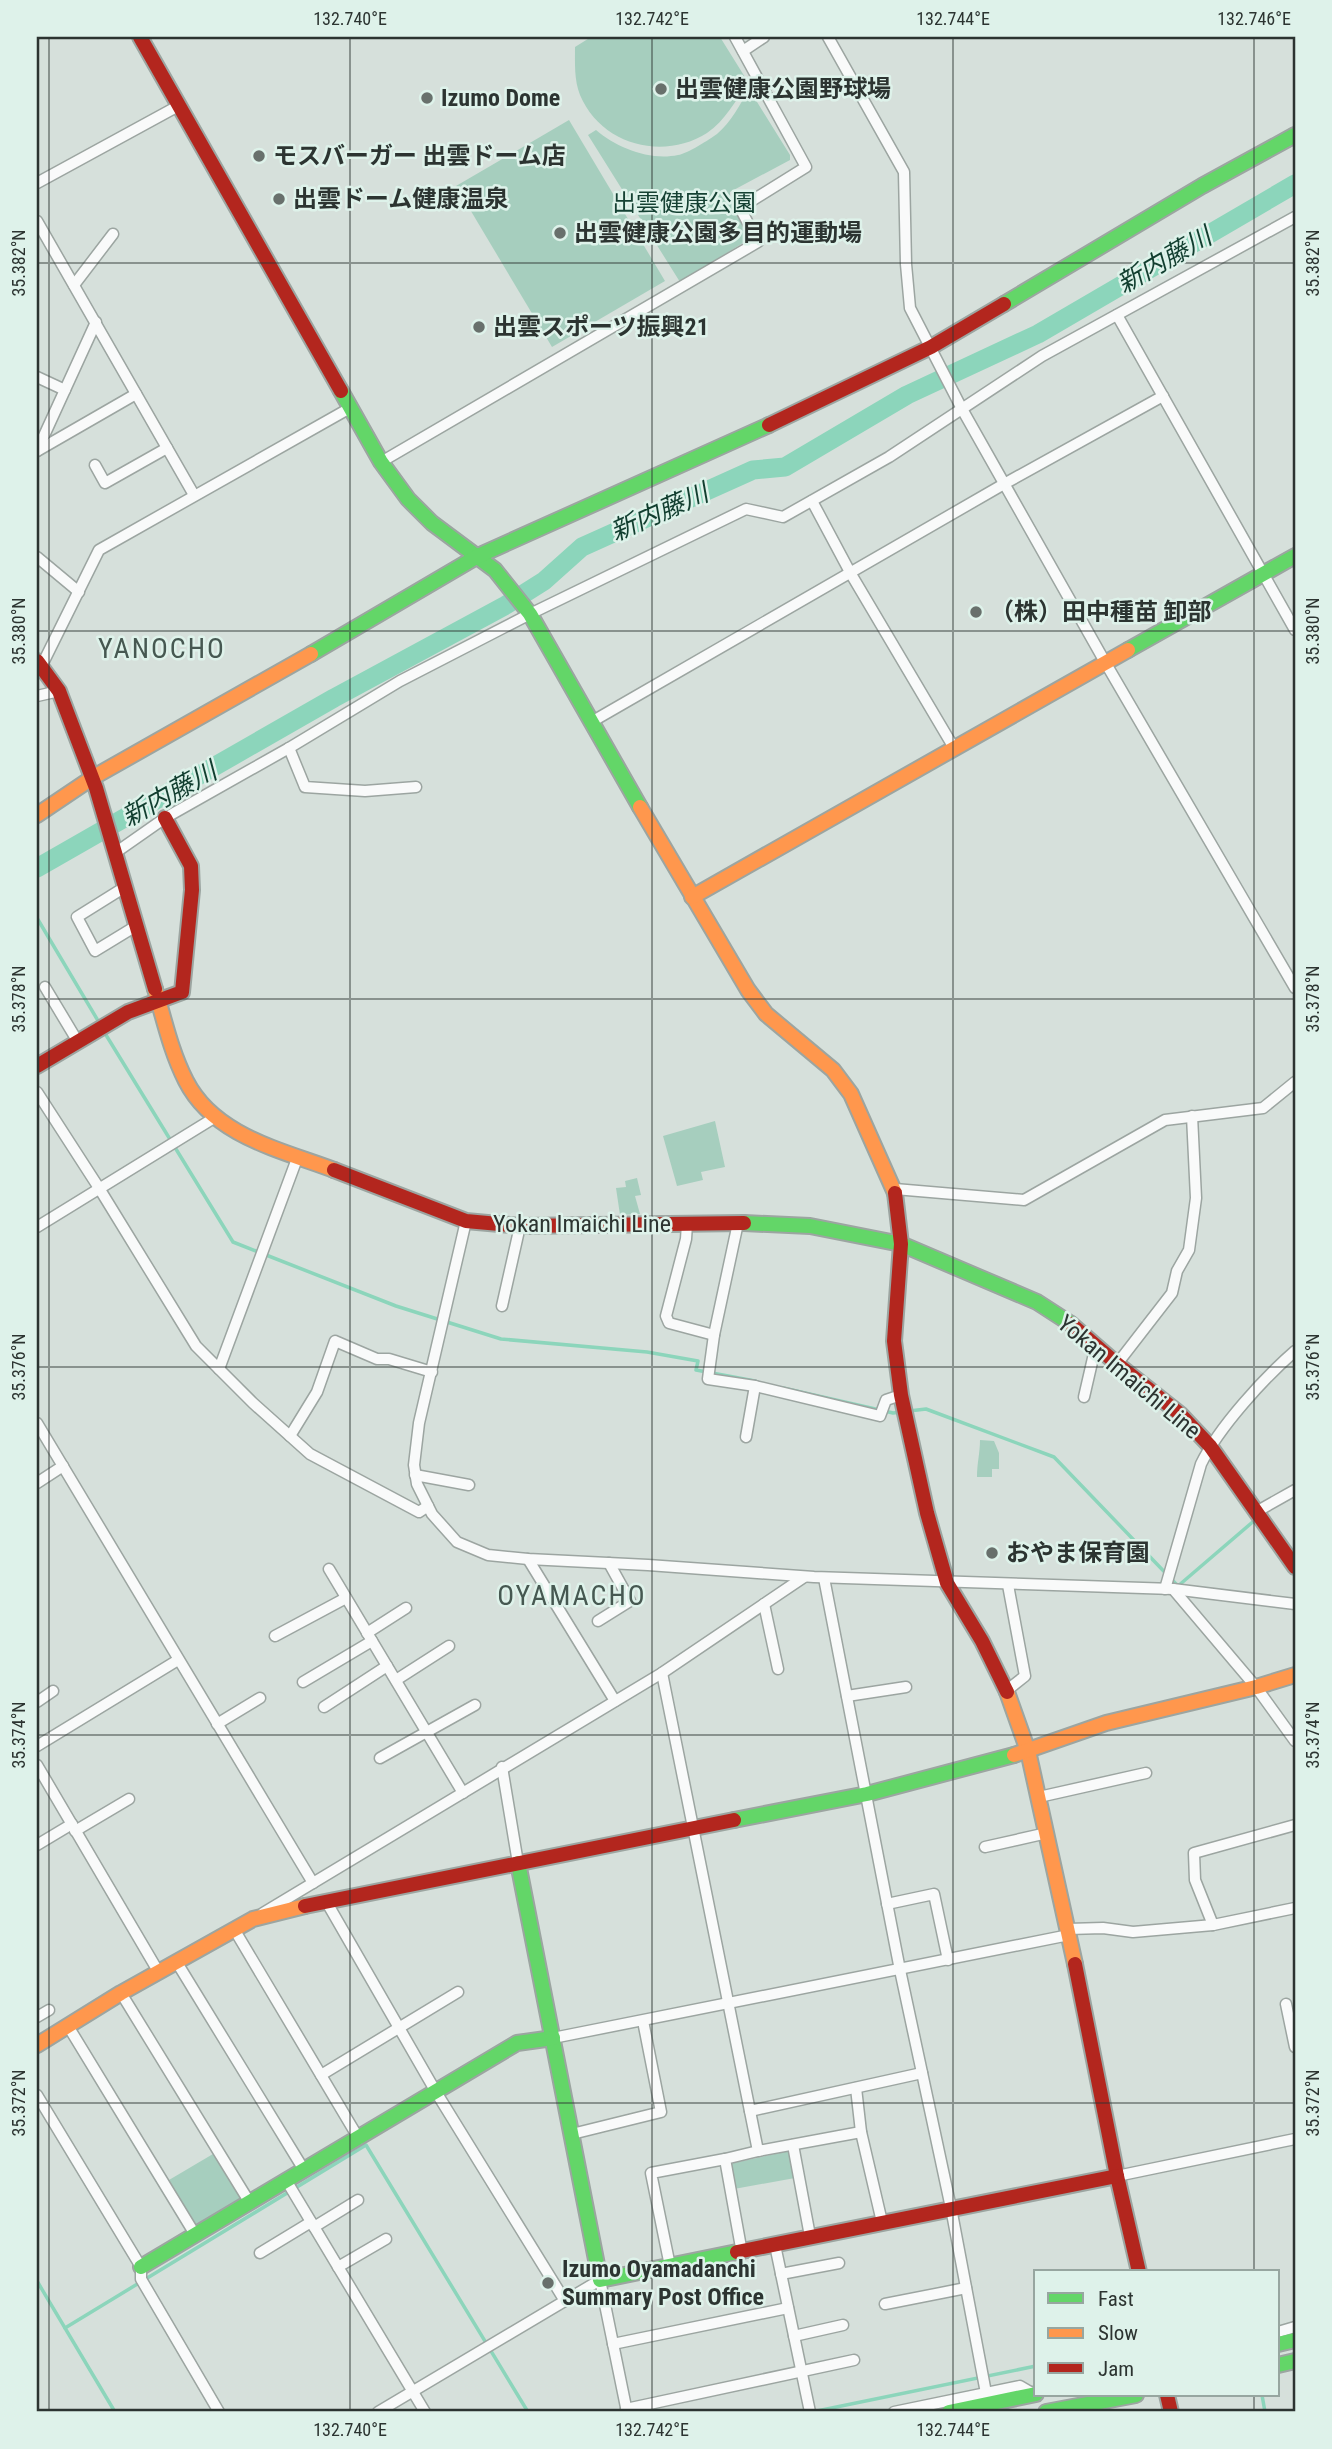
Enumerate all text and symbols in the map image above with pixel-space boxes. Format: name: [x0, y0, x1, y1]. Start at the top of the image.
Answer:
text: 132.740°E: [313, 8, 387, 29]
text: 132.742°E: [615, 8, 689, 29]
text: 132.744°E: [916, 8, 990, 29]
text: 132.746°E: [1217, 8, 1291, 29]
place label: 出雲健康公園野球場: [675, 75, 891, 103]
marker: 出雲健康公園野球場: [653, 81, 669, 97]
place label: Izumo Dome: [441, 84, 560, 112]
marker: Izumo Dome: [419, 90, 435, 106]
place label: モスバーガー 出雲ドーム店: [273, 142, 566, 170]
marker: モスバーガー 出雲ドーム店: [251, 148, 267, 164]
place label: 出雲ドーム健康温泉: [293, 185, 508, 213]
park label: 出雲健康公園: [612, 189, 756, 217]
marker: 出雲ドーム健康温泉: [271, 191, 287, 207]
place label: 出雲健康公園多目的運動場: [574, 219, 862, 247]
water label: 新内藤川: [1111, 220, 1219, 299]
marker: 出雲健康公園多目的運動場: [552, 225, 568, 241]
text: 35.382°N: [8, 229, 29, 297]
text: 35.382°N: [1302, 229, 1323, 297]
place label: 出雲スポーツ振興21: [493, 313, 709, 341]
marker: 出雲スポーツ振興21: [471, 319, 487, 335]
water label: 新内藤川: [605, 476, 715, 547]
text: 35.380°N: [8, 597, 29, 665]
text: 35.380°N: [1302, 597, 1323, 665]
place label: （株）田中種苗 卸部: [990, 598, 1212, 626]
marker: （株）田中種苗 卸部: [968, 604, 984, 620]
district label: YANOCHO: [98, 632, 226, 665]
water label: 新内藤川: [116, 754, 224, 832]
text: 35.378°N: [8, 965, 29, 1033]
text: 35.378°N: [1302, 965, 1323, 1033]
street label: Yokan Imaichi Line: [493, 1210, 671, 1238]
street label: Yokan Imaichi Line: [1052, 1309, 1206, 1445]
text: 35.376°N: [8, 1333, 29, 1401]
text: 35.376°N: [1302, 1333, 1323, 1401]
place label: おやま保育園: [1006, 1539, 1150, 1567]
marker: おやま保育園: [984, 1545, 1000, 1561]
district label: OYAMACHO: [497, 1579, 647, 1612]
text: 35.374°N: [8, 1701, 29, 1769]
text: 35.374°N: [1302, 1701, 1323, 1769]
text: 35.372°N: [8, 2069, 29, 2137]
text: 35.372°N: [1302, 2069, 1323, 2137]
place label: Izumo Oyamadanchi Summary Post Office: [562, 2255, 764, 2311]
legend: [1034, 2270, 1280, 2396]
marker: Izumo Oyamadanchi Summary Post Office: [540, 2275, 556, 2291]
text: Fast: [1098, 2287, 1134, 2311]
text: Slow: [1098, 2321, 1138, 2345]
text: Jam: [1098, 2357, 1134, 2381]
text: 132.740°E: [313, 2419, 387, 2440]
text: 132.742°E: [615, 2419, 689, 2440]
text: 132.744°E: [916, 2419, 990, 2440]

